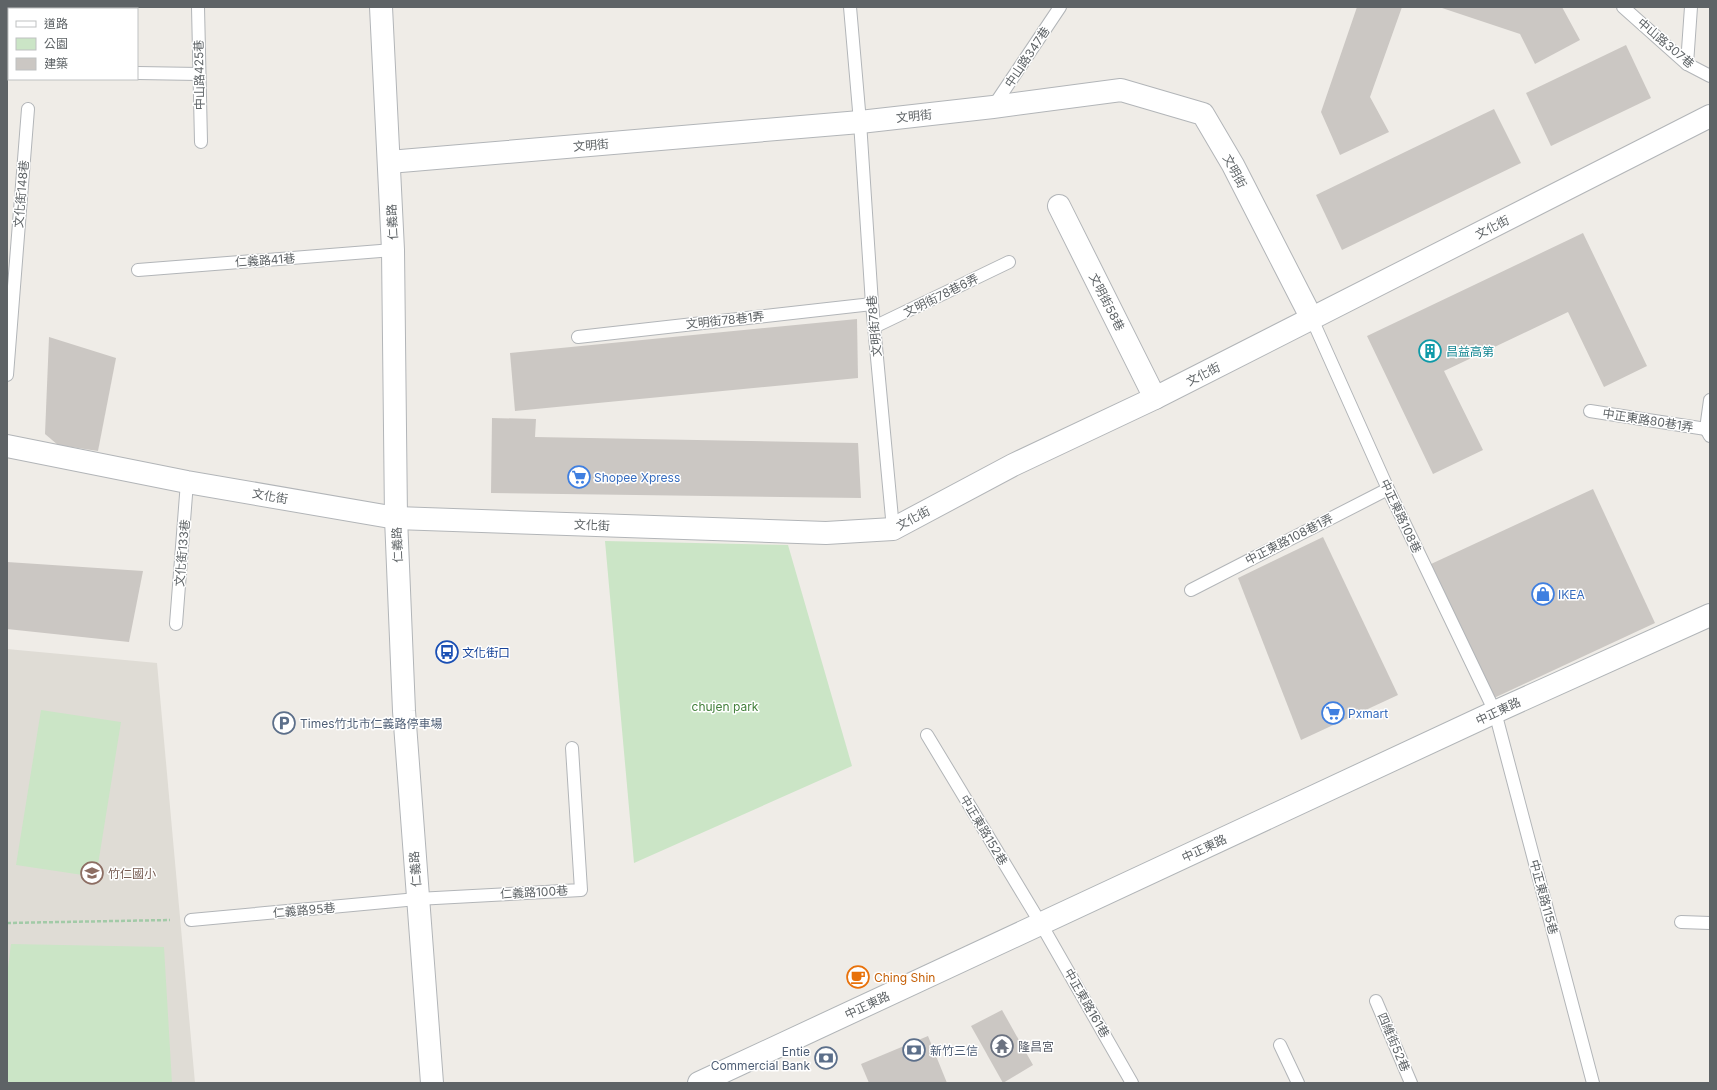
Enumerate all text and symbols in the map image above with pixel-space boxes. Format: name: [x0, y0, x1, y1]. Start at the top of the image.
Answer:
legend: [8, 8, 138, 80]
street label: 中山路307巷: [1635, 15, 1697, 71]
text: 道路: [44, 16, 68, 31]
street label: 中山路347巷: [1001, 24, 1053, 90]
text: 公園: [44, 36, 68, 51]
street label: 中山路425巷: [191, 40, 207, 110]
text: 建築: [44, 56, 68, 71]
street label: 文明街: [895, 107, 933, 125]
street label: 文明街: [572, 136, 610, 154]
street label: 文明街: [1220, 152, 1250, 190]
street label: 文化街148巷: [11, 159, 31, 229]
street label: 仁義路: [384, 204, 400, 240]
street label: 文化街: [1473, 212, 1511, 242]
street label: 仁義路41巷: [234, 250, 296, 270]
street label: 文明街78巷6弄: [901, 270, 981, 320]
street label: 文明街58巷: [1086, 271, 1128, 333]
street label: 文明街78巷: [864, 294, 884, 358]
street label: 文明街78巷1弄: [685, 308, 765, 332]
building icon: 昌益高第: [1417, 338, 1443, 364]
place label: 昌益高第: [1446, 344, 1494, 359]
street label: 文化街: [1184, 359, 1222, 389]
street label: 中正東路80巷1弄: [1601, 405, 1695, 435]
supermarket icon: Shopee Xpress: [566, 464, 592, 490]
place label: Shopee Xpress: [594, 470, 680, 485]
street label: 中正東路108巷: [1377, 477, 1425, 555]
street label: 文化街: [251, 485, 289, 507]
street label: 文化街: [894, 503, 932, 533]
street label: 中正東路108巷1弄: [1242, 510, 1336, 568]
street label: 文化街: [574, 517, 610, 533]
street label: 文化街133巷: [172, 519, 192, 587]
street label: 仁義路: [389, 527, 405, 563]
shop icon: IKEA: [1530, 581, 1556, 607]
place label: IKEA: [1558, 587, 1585, 602]
bus stop icon: 文化街口: [434, 639, 460, 665]
place label: 文化街口: [462, 645, 510, 660]
street label: 中正東路: [1473, 694, 1523, 728]
park label: chujen park: [692, 699, 759, 714]
supermarket icon: Pxmart: [1320, 700, 1346, 726]
place label: Pxmart: [1348, 706, 1388, 721]
parking icon: Times竹北市仁義路停車場: [271, 710, 297, 736]
place label: Times竹北市仁義路停車場: [300, 716, 443, 731]
street label: 中正東路152巷: [957, 792, 1011, 868]
street label: 中正東路: [1179, 831, 1229, 865]
street label: 仁義路: [406, 851, 424, 887]
street label: 中正東路115巷: [1527, 858, 1561, 936]
school or university icon: 竹仁國小: [79, 860, 105, 886]
place label: 竹仁國小: [108, 866, 156, 881]
street label: 仁義路100巷: [500, 883, 568, 901]
street label: 仁義路95巷: [272, 900, 336, 920]
cafe icon: Ching Shin: [845, 964, 871, 990]
street label: 中正東路161巷: [1061, 966, 1113, 1040]
place label: Ching Shin: [874, 970, 935, 985]
street label: 中正東路: [842, 988, 892, 1022]
street label: 四維街52巷: [1375, 1010, 1413, 1074]
temple icon: 隆昌宮: [989, 1033, 1015, 1059]
bank icon: 新竹三信: [901, 1037, 927, 1063]
place label: 隆昌宮: [1018, 1039, 1054, 1054]
place label: 新竹三信: [930, 1043, 978, 1058]
place label: Entie Commercial Bank: [711, 1044, 810, 1073]
bank icon: Entie Commercial Bank: [813, 1045, 839, 1071]

